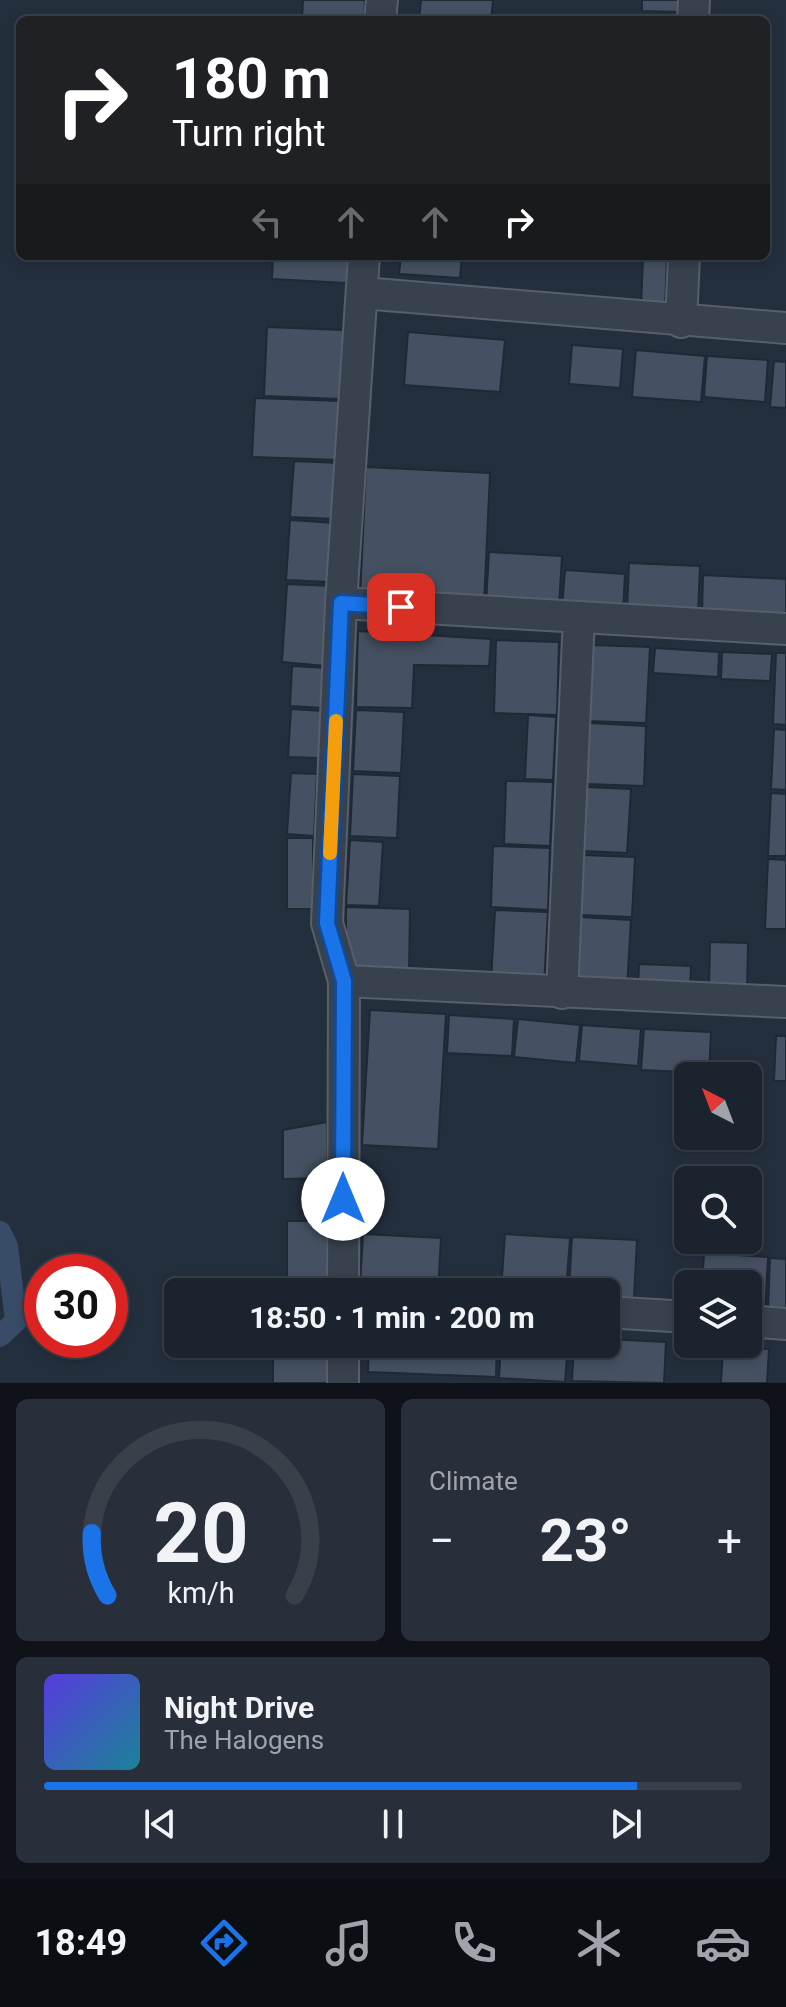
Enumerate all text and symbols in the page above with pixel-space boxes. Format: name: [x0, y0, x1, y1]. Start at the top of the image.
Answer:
text: 180 m: [172, 46, 331, 112]
icon: right: [40, 48, 144, 152]
text: Turn right: [172, 113, 325, 155]
icon: left: [245, 200, 289, 244]
icon: ahead: [329, 200, 373, 244]
icon: ahead: [413, 200, 457, 244]
icon: right: [497, 200, 541, 244]
pin: [367, 573, 435, 641]
icon: arrive: [379, 585, 423, 629]
north arrow: [674, 1062, 762, 1150]
map controls: [674, 1062, 762, 1358]
position arrow: [301, 1157, 385, 1241]
button: search: [674, 1166, 762, 1254]
speed limit sign: 30: [24, 1254, 128, 1358]
button: layers: [674, 1270, 762, 1358]
text: 18:50 · 1 min · 200 m: [249, 1300, 535, 1335]
text: Climate: [429, 1466, 518, 1496]
text: 20: [153, 1485, 248, 1582]
text: 23°: [539, 1505, 632, 1576]
text: −: [429, 1515, 454, 1567]
text: +: [717, 1515, 742, 1567]
text: km/h: [167, 1576, 234, 1610]
text: Night Drive: [164, 1690, 314, 1725]
text: The Halogens: [164, 1725, 324, 1755]
icon: previous: [138, 1802, 182, 1846]
icon: pause: [371, 1802, 415, 1846]
icon: next: [604, 1802, 648, 1846]
icon: directions: [196, 1915, 252, 1971]
icon: music: [321, 1915, 377, 1971]
icon: phone: [446, 1915, 502, 1971]
icon: climate: [571, 1915, 627, 1971]
icon: car: [695, 1915, 751, 1971]
text: 18:49: [34, 1922, 127, 1964]

